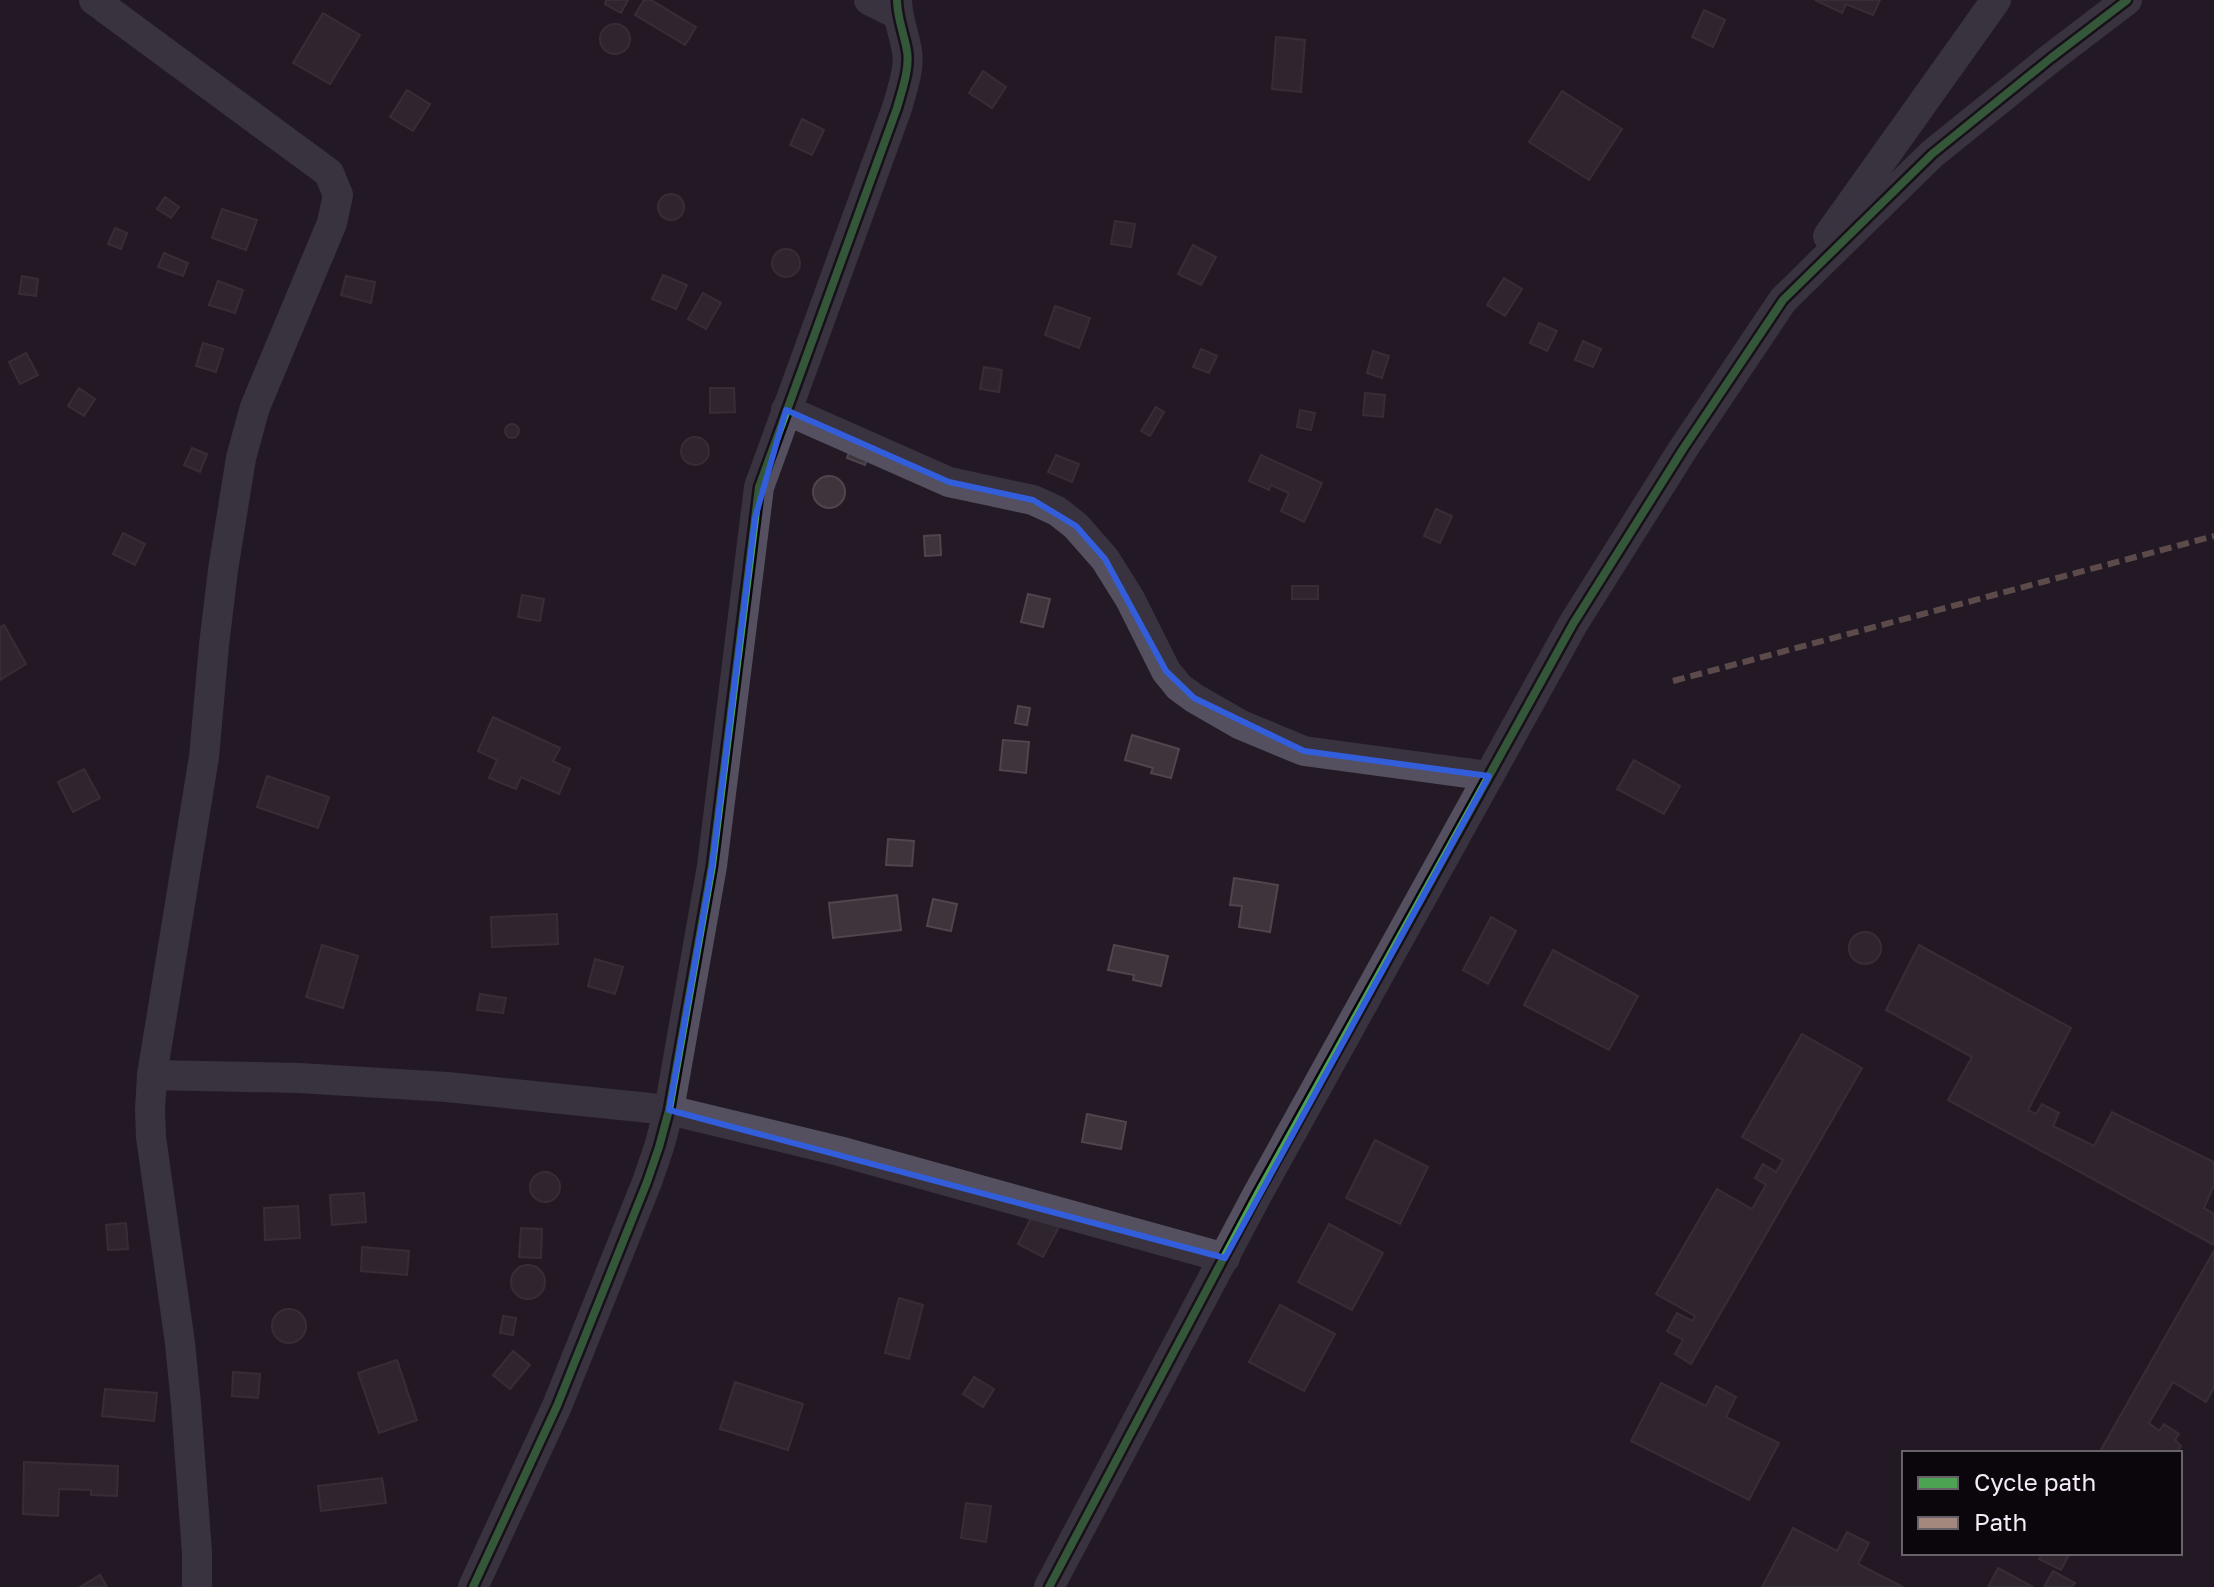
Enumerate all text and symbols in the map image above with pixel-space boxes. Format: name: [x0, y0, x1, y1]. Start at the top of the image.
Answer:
legend: [1902, 1451, 2182, 1555]
text: Cycle path: [1974, 1467, 2096, 1496]
text: Path: [1974, 1507, 2027, 1536]

